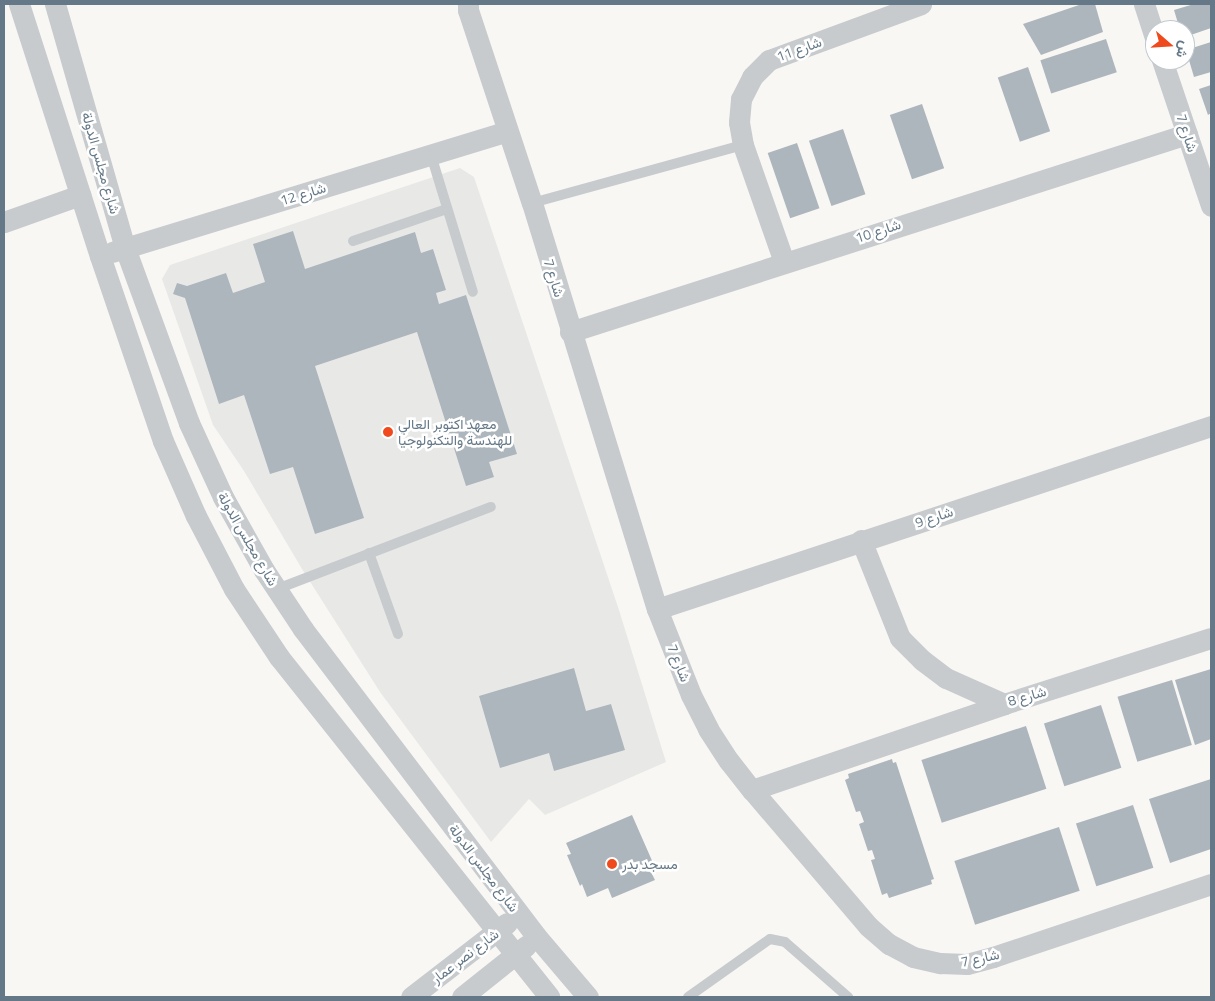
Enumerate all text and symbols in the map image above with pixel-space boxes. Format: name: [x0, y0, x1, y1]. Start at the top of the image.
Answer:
north arrow: [1145, 20, 1195, 70]
street label: شارع 11: [774, 33, 824, 65]
text: ش: [1171, 38, 1196, 61]
street label: شارع مجلس الدولة: [78, 110, 124, 216]
street label: شارع 7: [1173, 112, 1201, 154]
street label: شارع 12: [278, 179, 328, 209]
street label: شارع 10: [853, 216, 903, 246]
street label: شارع 7: [540, 257, 568, 299]
place label: معهد اكتوبر العالي للهندسة والتكنولوجيا: [398, 416, 512, 448]
marker: معهد اكتوبر العالي للهندسة والتكنولوجيا: [382, 426, 394, 438]
street label: شارع مجلس الدولة: [214, 489, 282, 589]
street label: شارع 9: [913, 503, 955, 531]
street label: شارع 7: [664, 642, 694, 684]
street label: شارع 8: [1006, 683, 1048, 709]
street label: شارع مجلس الدولة: [446, 821, 522, 915]
place label: مسجد بدر: [622, 856, 678, 872]
marker: مسجد بدر: [606, 858, 618, 870]
street label: شارع نصر عمار: [428, 925, 502, 987]
street label: شارع 7: [959, 946, 1001, 970]

